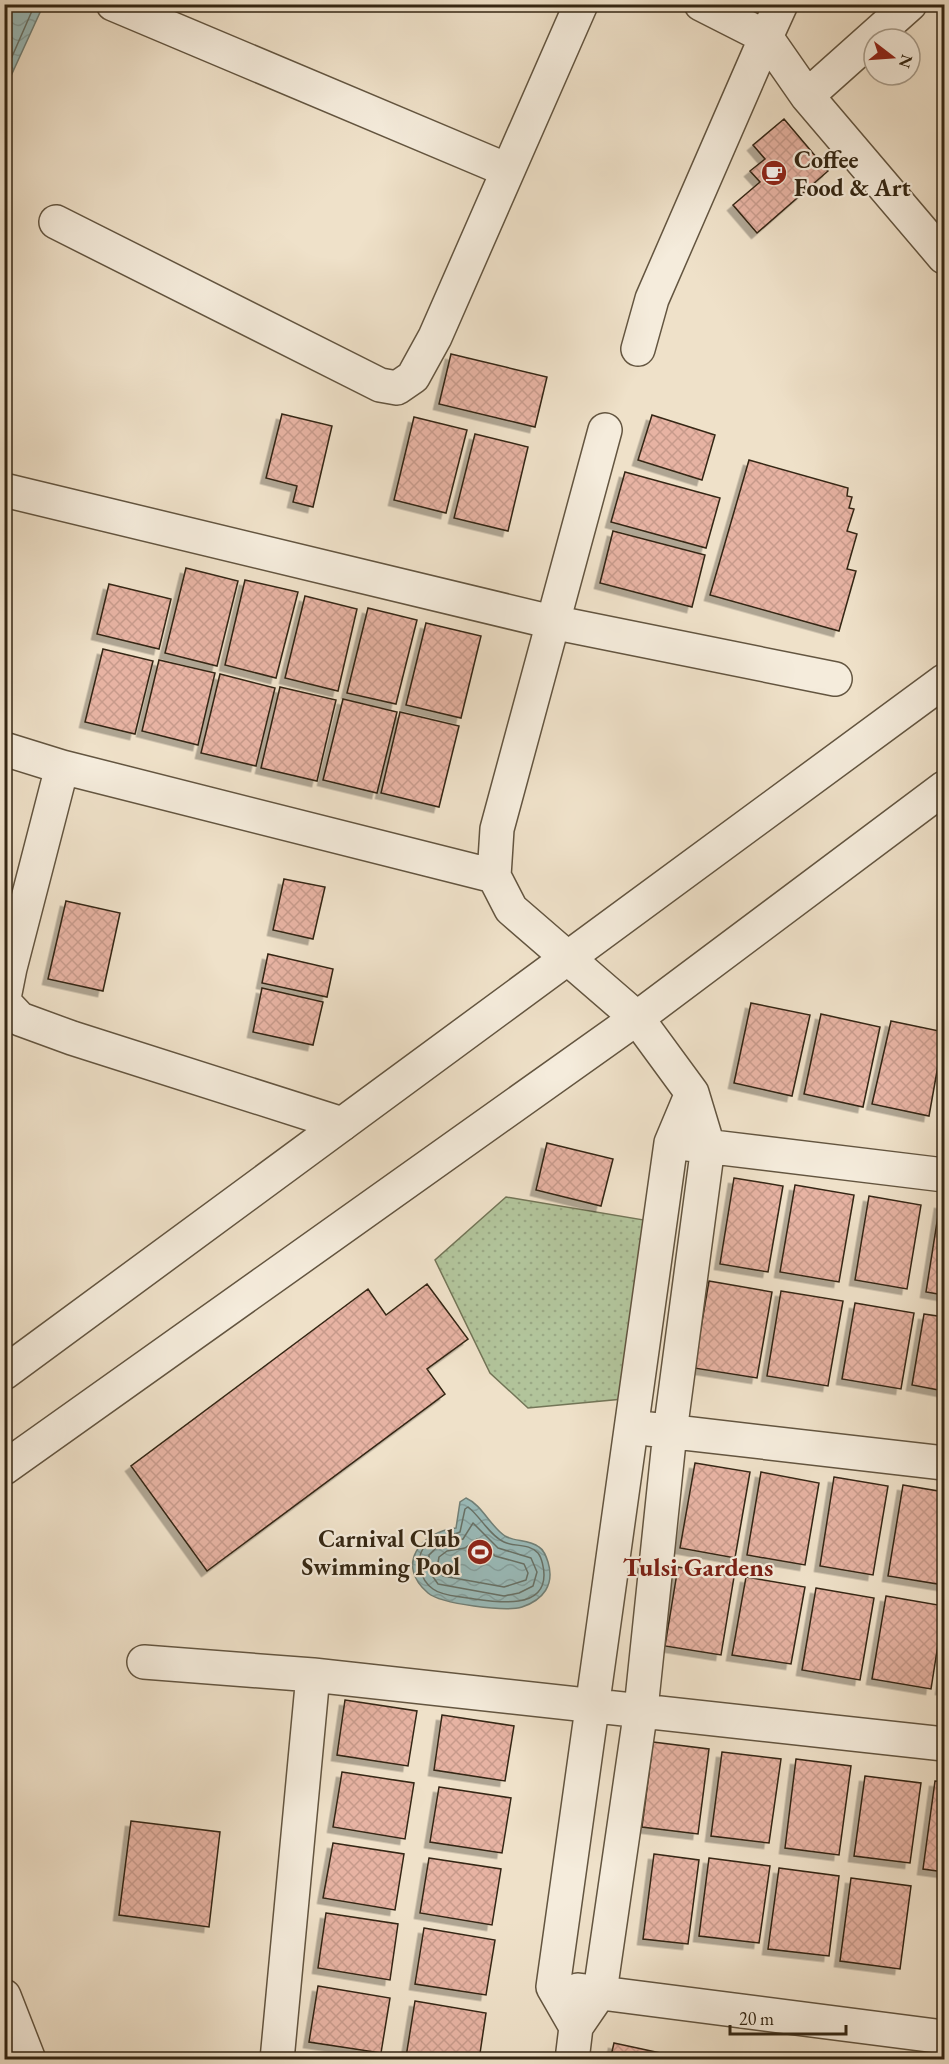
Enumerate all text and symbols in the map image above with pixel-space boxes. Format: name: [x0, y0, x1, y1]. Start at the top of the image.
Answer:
north arrow: [862, 27, 922, 87]
text: N: [894, 52, 918, 71]
place label: Coffee Food & Art: [794, 144, 911, 203]
cafe icon: Coffee Food & Art: [759, 158, 789, 188]
place label: Carnival Club Swimming Pool: [301, 1523, 460, 1583]
sports icon: Carnival Club Swimming Pool: [465, 1537, 495, 1567]
district label: Tulsi Gardens: [623, 1550, 773, 1584]
scale bar: [730, 1998, 846, 2036]
text: 20 m: [739, 2007, 774, 2030]

